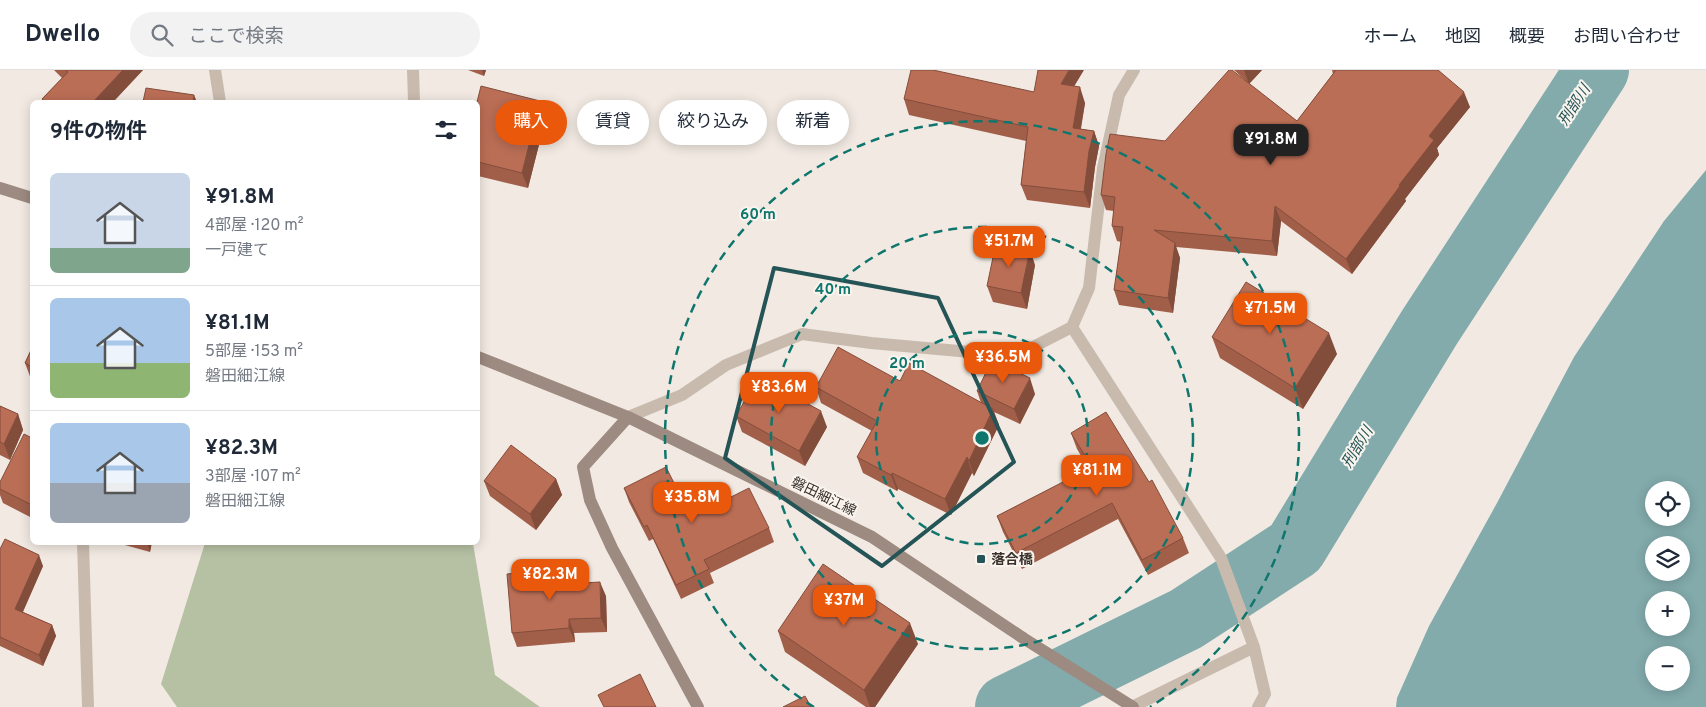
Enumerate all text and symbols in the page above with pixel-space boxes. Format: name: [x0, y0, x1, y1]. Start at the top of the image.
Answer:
search box: [130, 12, 480, 57]
text: Dwello: [25, 20, 100, 50]
icon: search: [148, 21, 176, 49]
text: ここで検索: [188, 25, 283, 49]
text: ホーム: [1364, 26, 1417, 49]
text: 地図: [1445, 26, 1481, 49]
text: 概要: [1509, 26, 1545, 49]
text: お問い合わせ: [1573, 26, 1681, 49]
water label: 刑部川: [1555, 80, 1597, 130]
chip: 購入: [495, 100, 567, 145]
chip: 賃貸: [577, 100, 649, 145]
chip: 絞り込み: [659, 100, 767, 145]
chip: 新着: [777, 100, 849, 145]
icon: filters: [432, 116, 460, 144]
text: 9件の物件: [50, 119, 147, 146]
pin: ¥91.8M: [1230, 124, 1312, 166]
text: ¥91.8M: [1245, 130, 1297, 150]
text: ¥91.8M: [205, 184, 274, 211]
icon: home: [90, 193, 150, 253]
text: 60 m: [740, 206, 776, 225]
text: 4部屋 · 120 m²: [205, 216, 304, 236]
pin: ¥51.7M: [968, 226, 1050, 268]
text: ¥51.7M: [984, 232, 1034, 252]
text: 一戸建て: [205, 241, 269, 261]
text: 40 m: [815, 281, 851, 300]
pin: ¥71.5M: [1229, 292, 1311, 335]
text: ¥71.5M: [1244, 299, 1296, 319]
text: ¥81.1M: [205, 310, 270, 337]
icon: home: [90, 318, 150, 378]
text: 5部屋 · 153 m²: [205, 342, 303, 362]
pin: ¥36.5M: [962, 342, 1044, 384]
text: ¥36.5M: [975, 348, 1031, 368]
text: 20 m: [889, 355, 925, 374]
text: 磐田細江線: [205, 367, 285, 387]
pin: ¥83.6M: [738, 372, 820, 414]
text: ¥83.6M: [751, 378, 807, 398]
water label: 刑部川: [1339, 422, 1379, 472]
centre of rings: [973, 429, 991, 447]
text: ¥82.3M: [205, 435, 278, 462]
icon: home: [90, 443, 150, 503]
pin: ¥81.1M: [1056, 454, 1138, 497]
text: ¥81.1M: [1072, 461, 1122, 481]
text: 3部屋 · 107 m²: [205, 467, 301, 487]
street label: 磐田細江線: [788, 474, 859, 520]
map controls: [1645, 481, 1690, 691]
button: locate: [1645, 481, 1690, 526]
pin: ¥35.8M: [651, 482, 733, 524]
text: ¥35.8M: [664, 488, 720, 508]
text: 磐田細江線: [205, 492, 285, 512]
button: layers: [1645, 536, 1690, 581]
place label: 落合橋: [991, 552, 1033, 569]
marker: 落合橋: [975, 553, 987, 565]
pin: ¥82.3M: [509, 558, 591, 601]
text: ¥82.3M: [522, 565, 578, 585]
pin: ¥37M: [814, 584, 874, 627]
text: ¥37M: [824, 591, 864, 611]
button: +: [1645, 591, 1690, 636]
button: −: [1645, 646, 1690, 691]

